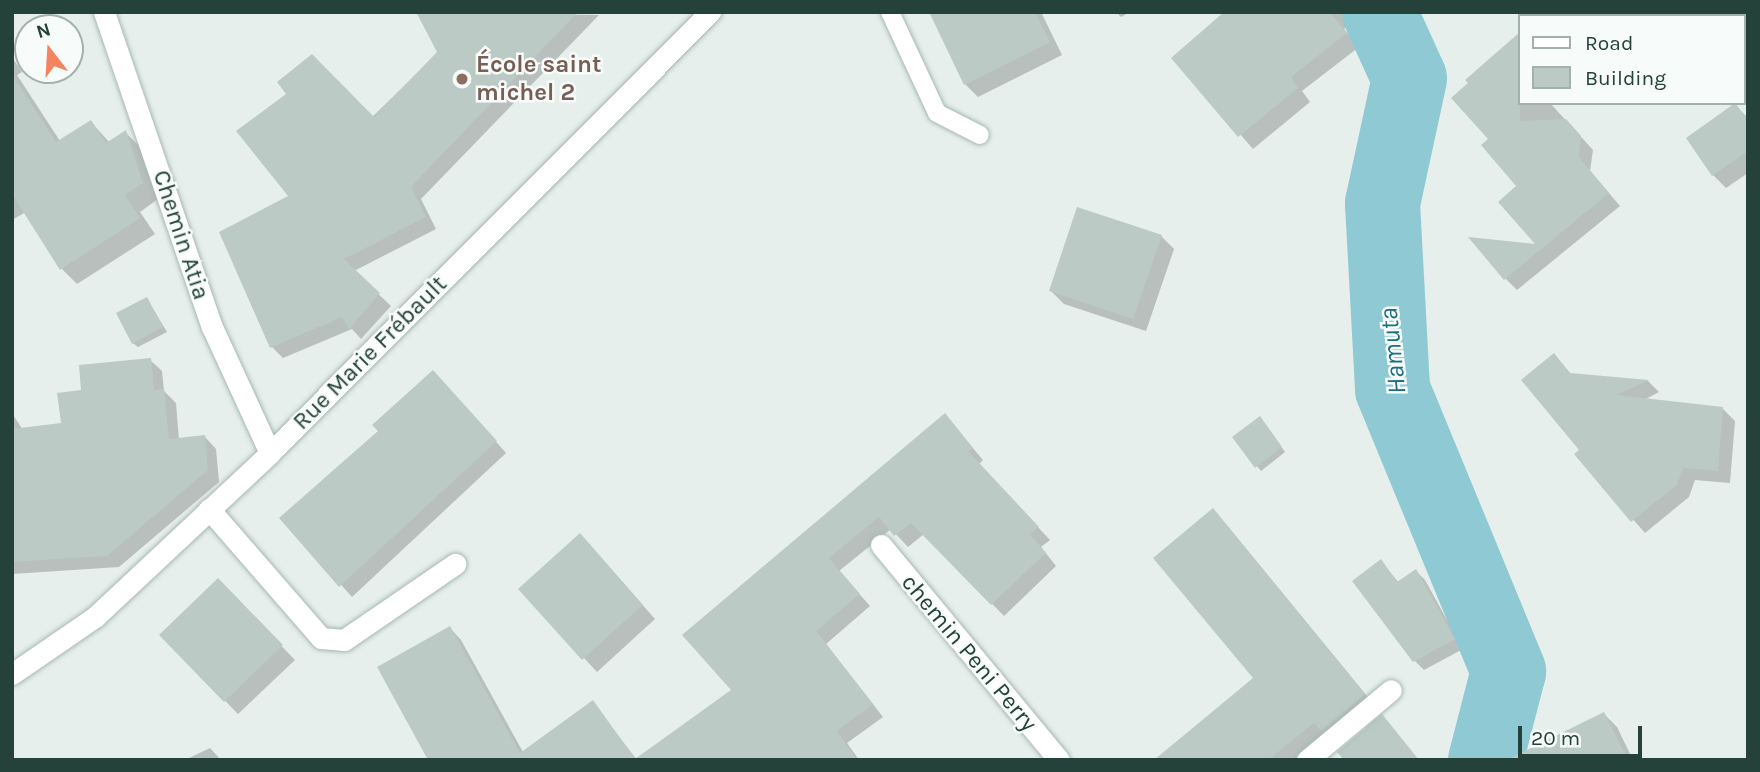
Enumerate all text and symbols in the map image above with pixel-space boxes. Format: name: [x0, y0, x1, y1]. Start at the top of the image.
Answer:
north arrow: [14, 14, 84, 84]
legend: [1518, 14, 1746, 105]
text: N: [34, 18, 53, 43]
text: Road: [1585, 31, 1633, 55]
place label: École saint michel 2: [476, 51, 601, 107]
text: Building: [1585, 66, 1666, 90]
marker: École saint michel 2: [454, 71, 470, 87]
street label: Chemin Atia: [147, 167, 215, 303]
street label: Rue Marie Frébault: [287, 270, 453, 436]
water label: Hamuta: [1373, 306, 1413, 396]
street label: chemin Peni Perry: [895, 569, 1043, 737]
scale bar: [1522, 712, 1646, 756]
text: 20 m: [1531, 726, 1580, 750]

